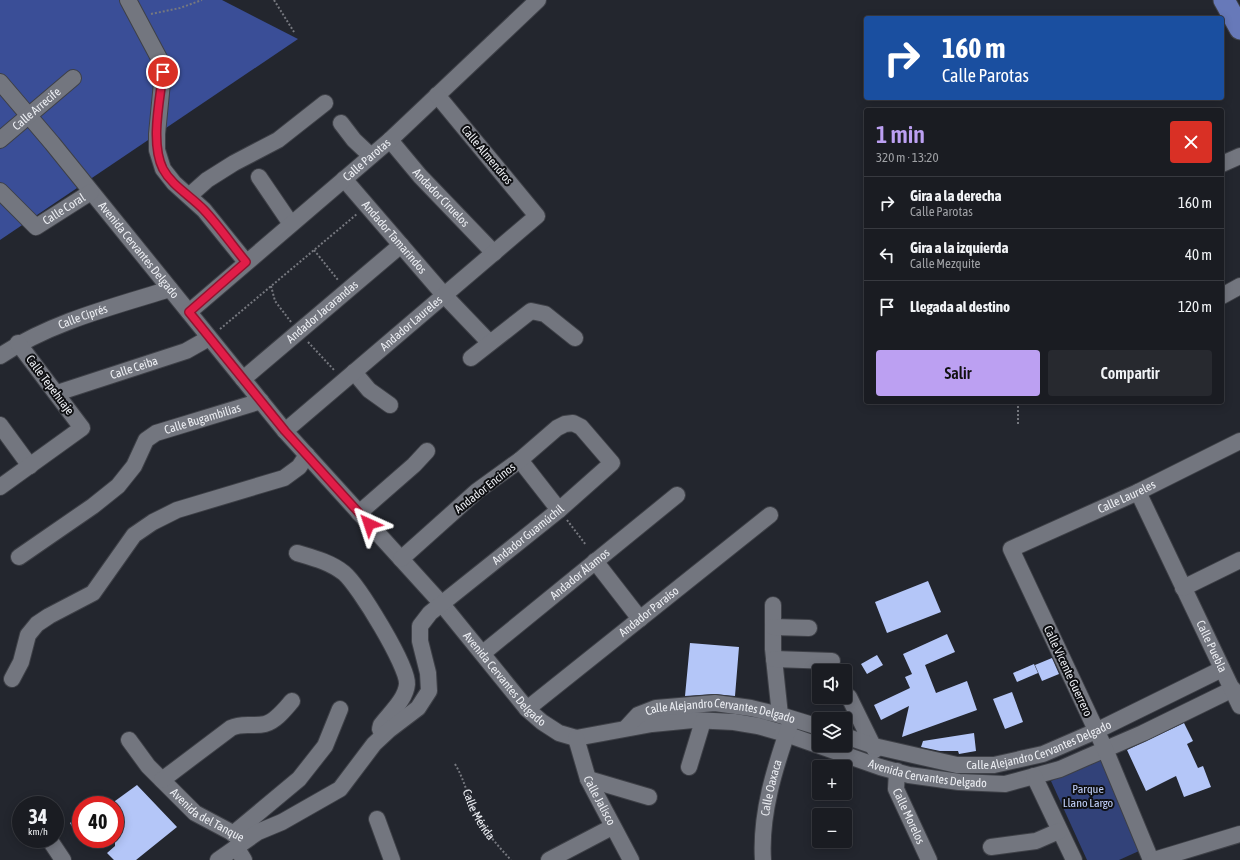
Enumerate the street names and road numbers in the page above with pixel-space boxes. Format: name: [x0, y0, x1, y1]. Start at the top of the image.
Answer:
street label: Calle Arrecife: [10, 85, 63, 133]
street label: Calle Almendros: [458, 123, 516, 187]
street label: Calle Parotas: [340, 136, 393, 184]
street label: Andador Ciruelos: [410, 166, 472, 230]
street label: Calle Coral: [40, 190, 88, 228]
street label: Andador Tamarindos: [359, 198, 429, 277]
street label: Avenida Cervantes Delgado: [95, 199, 182, 302]
street label: Andador Jacarandas: [284, 278, 361, 346]
street label: Andador Laureles: [377, 293, 445, 354]
street label: Calle Ciprés: [56, 302, 109, 332]
street label: Calle Tepehuaje: [23, 352, 77, 418]
street label: Calle Ceiba: [108, 354, 160, 382]
street label: Calle Bugambilias: [163, 401, 243, 437]
street label: Andador Encinos: [452, 460, 518, 516]
street label: Calle Laureles: [1096, 477, 1158, 516]
street label: Andador Guamúchil: [489, 501, 568, 568]
street label: Andador Álamos: [547, 546, 613, 602]
street label: Andador Paraíso: [616, 583, 682, 640]
street label: Calle Puebla: [1193, 618, 1230, 675]
street label: Calle Vicente Guerrero: [1041, 623, 1095, 719]
street label: Avenida Cervantes Delgado: [460, 629, 549, 730]
street label: Calle Alejandro Cervantes Delgado: [643, 696, 797, 726]
street label: Calle Alejandro Cervantes Delgado: [966, 717, 1114, 772]
street label: Avenida Cervantes Delgado: [867, 756, 987, 790]
street label: Calle Oaxaca: [758, 758, 785, 817]
street label: Calle Jalisco: [581, 774, 618, 828]
street label: Avenida del Tanque: [167, 785, 246, 845]
street label: Calle Morelos: [890, 786, 928, 846]
street label: Calle Mérida: [460, 787, 498, 843]

